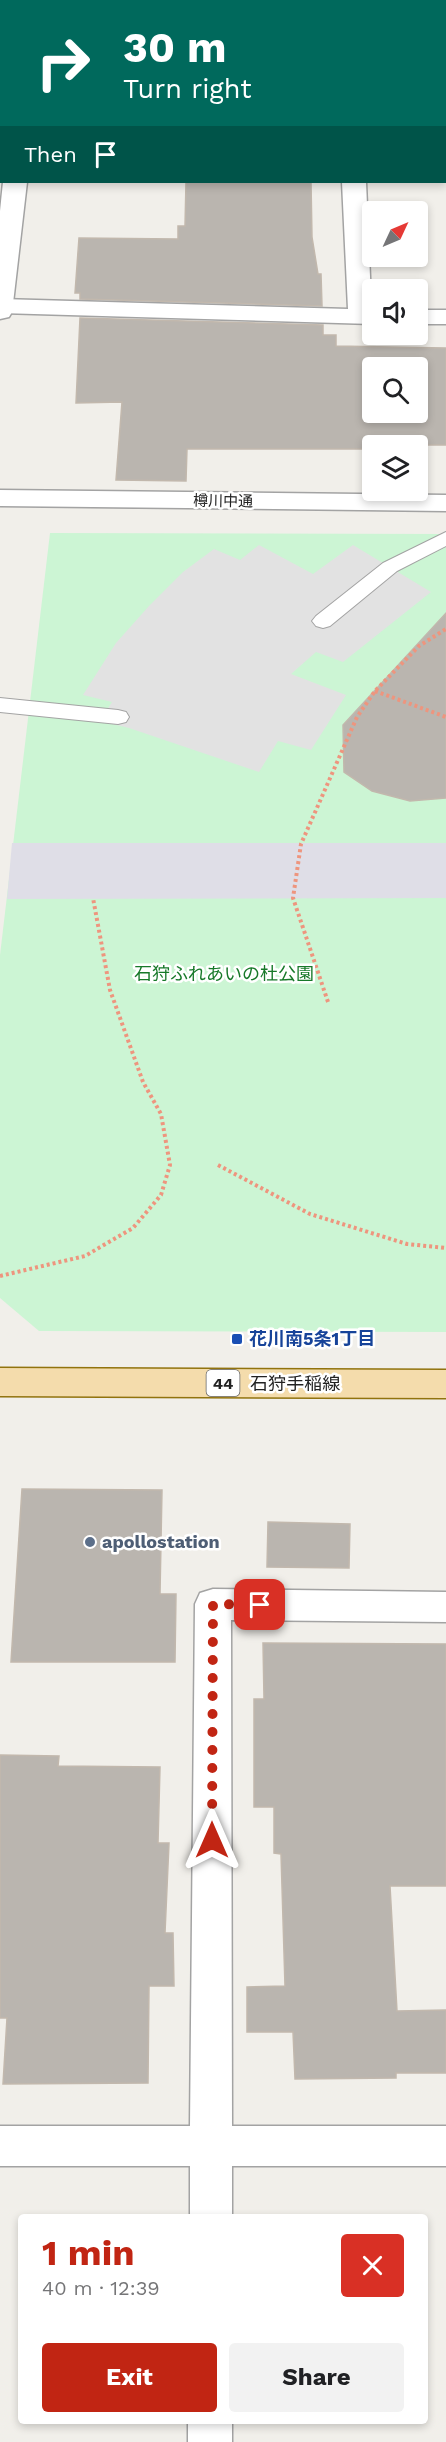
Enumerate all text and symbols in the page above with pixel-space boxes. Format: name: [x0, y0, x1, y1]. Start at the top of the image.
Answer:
text: 30 m: [123, 23, 227, 72]
icon: right: [24, 24, 102, 102]
text: Turn right: [123, 73, 252, 105]
icon: arrive: [89, 138, 122, 171]
text: Then: [24, 142, 77, 167]
north arrow: [362, 201, 428, 267]
map controls: [362, 201, 428, 501]
button: sound: [362, 279, 428, 345]
button: search: [362, 357, 428, 423]
button: layers: [362, 435, 428, 501]
street label: 樽川中通: [193, 491, 253, 511]
park label: 石狩ふれあいの杜公園: [134, 963, 314, 984]
place label: 花川南5条1丁目: [249, 1328, 375, 1349]
marker: 花川南5条1丁目: [230, 1332, 244, 1346]
road number: 44: [206, 1370, 240, 1396]
street label: 石狩手稲線: [250, 1373, 340, 1394]
place label: apollostation: [102, 1531, 220, 1552]
marker: apollostation: [83, 1535, 97, 1549]
pin: [234, 1579, 285, 1630]
icon: arrive: [243, 1588, 276, 1621]
position arrow: [180, 1808, 244, 1872]
text: 1 min: [42, 2232, 134, 2274]
button: close: [341, 2234, 404, 2297]
text: 40 m · 12:39: [42, 2276, 160, 2300]
button: Exit: [42, 2343, 217, 2412]
button: Share: [229, 2343, 404, 2412]

